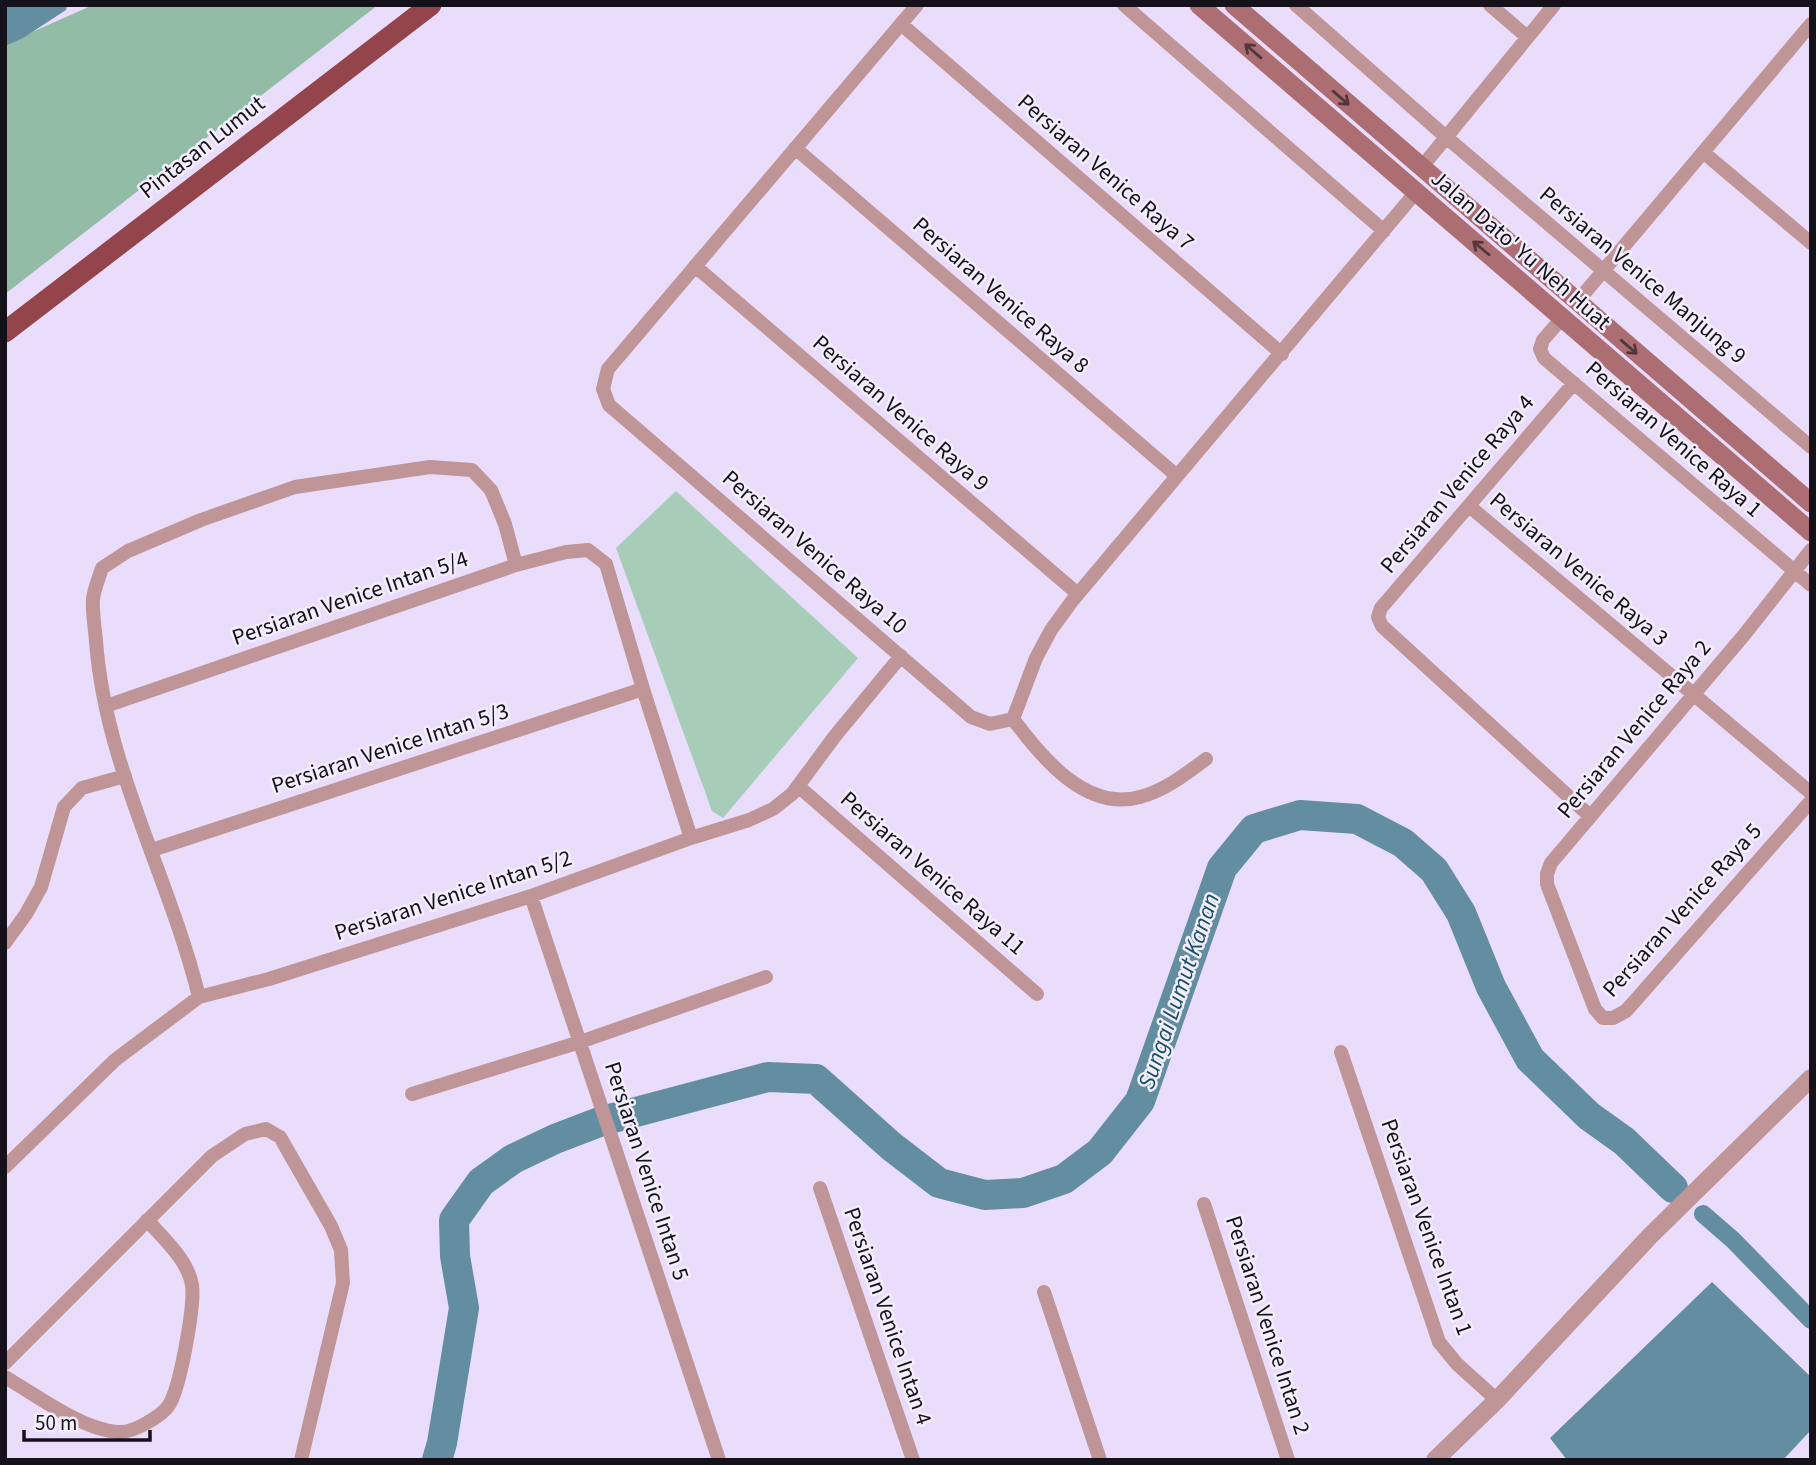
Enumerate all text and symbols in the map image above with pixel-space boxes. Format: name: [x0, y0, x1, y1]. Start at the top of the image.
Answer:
one-way arrow: [1244, 43, 1262, 59]
street label: Persiaran Venice Raya 7: [1010, 86, 1202, 258]
street label: Pintasan Lumut: [132, 87, 272, 207]
one-way arrow: [1331, 90, 1349, 106]
street label: Jalan Dato' Yu Neh Huat: [1424, 162, 1619, 338]
street label: Persiaran Venice Manjung 9: [1532, 178, 1754, 372]
street label: Persiaran Venice Raya 8: [905, 209, 1097, 381]
one-way arrow: [1472, 240, 1490, 256]
street label: Persiaran Venice Raya 9: [805, 327, 997, 499]
one-way arrow: [1619, 339, 1637, 355]
street label: Persiaran Venice Raya 1: [1578, 353, 1770, 525]
street label: Persiaran Venice Raya 4: [1372, 387, 1542, 581]
street label: Persiaran Venice Raya 10: [715, 462, 915, 642]
street label: Persiaran Venice Raya 3: [1482, 484, 1676, 654]
street label: Persiaran Venice Intan 5/4: [228, 542, 472, 654]
street label: Persiaran Venice Raya 2: [1549, 632, 1719, 826]
street label: Persiaran Venice Intan 5/3: [267, 694, 513, 802]
street label: Persiaran Venice Raya 11: [833, 783, 1033, 963]
street label: Persiaran Venice Raya 5: [1595, 816, 1769, 1004]
street label: Persiaran Venice Intan 5/2: [330, 841, 576, 949]
water label: Sungai Lumut Kanan: [1129, 888, 1229, 1094]
street label: Persiaran Venice Intan 5: [596, 1057, 698, 1285]
street label: Persiaran Venice Intan 1: [1372, 1114, 1482, 1340]
street label: Persiaran Venice Intan 4: [835, 1203, 941, 1429]
street label: Persiaran Venice Intan 2: [1217, 1211, 1319, 1439]
scale bar: [24, 1398, 150, 1442]
text: 50 m: [35, 1408, 77, 1438]

